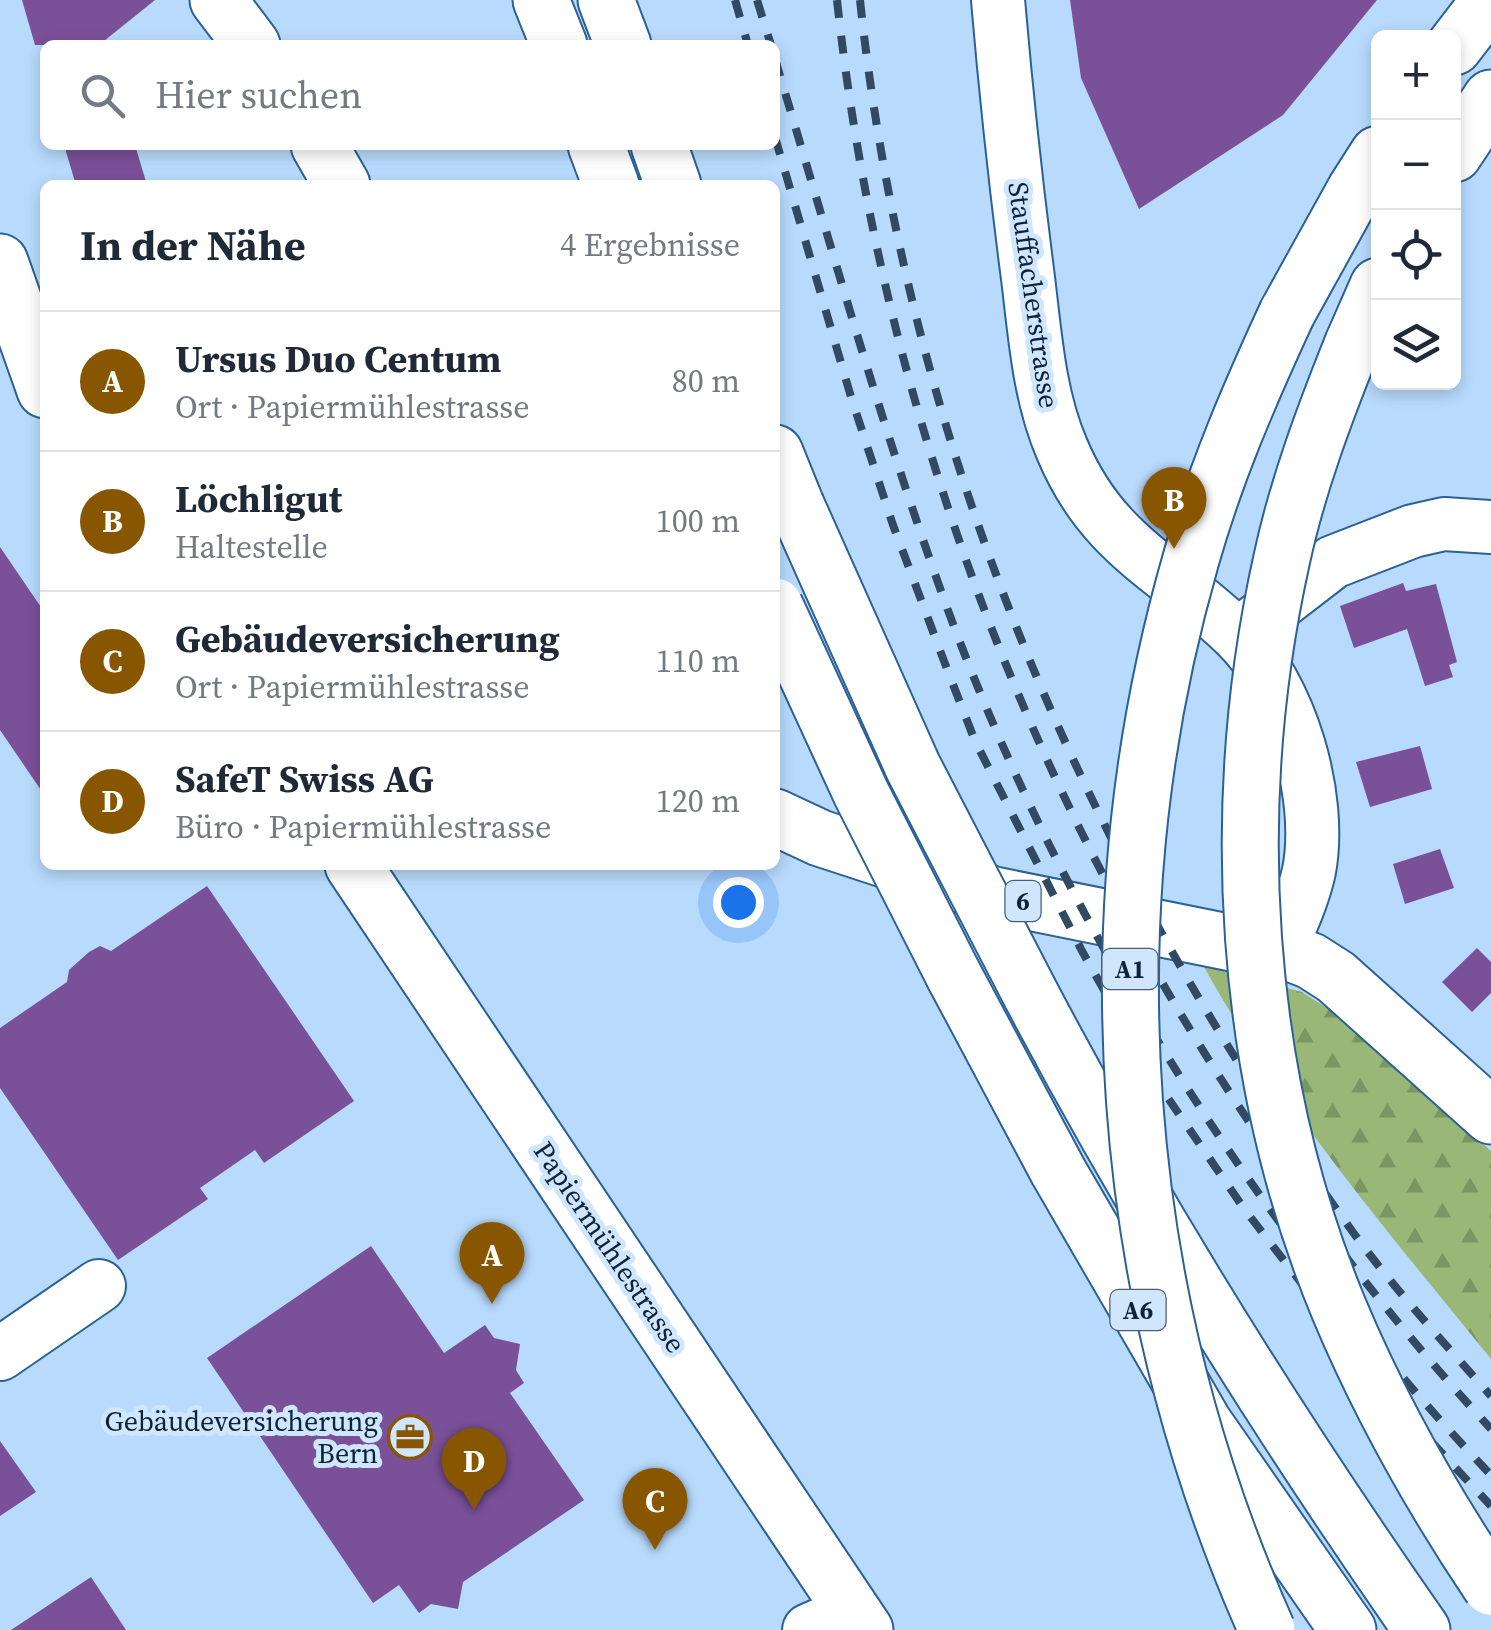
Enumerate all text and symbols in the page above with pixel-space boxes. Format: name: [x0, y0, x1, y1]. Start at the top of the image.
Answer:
map controls: [1371, 30, 1461, 390]
button: +: [1371, 30, 1461, 120]
search box: [40, 40, 780, 150]
icon: search: [75, 68, 130, 123]
text: Hier suchen: [155, 69, 362, 121]
button: −: [1371, 120, 1461, 210]
street label: Stauffacherstrasse: [999, 179, 1069, 411]
button: locate: [1371, 210, 1461, 300]
text: In der Nähe: [80, 216, 306, 274]
text: 4 Ergebnisse: [560, 223, 740, 267]
button: layers: [1371, 300, 1461, 390]
text: Ursus Duo Centum: [175, 333, 501, 385]
text: A: [102, 359, 123, 403]
text: 80 m: [672, 359, 740, 403]
text: Ort · Papiermühlestrasse: [175, 385, 530, 429]
pin: B: [1142, 466, 1206, 549]
text: Löchligut: [175, 473, 342, 525]
text: B: [102, 499, 123, 543]
text: 100 m: [656, 499, 740, 543]
text: Haltestelle: [175, 525, 328, 569]
text: Gebäudeversicherung: [175, 613, 560, 665]
text: C: [103, 639, 122, 683]
text: 110 m: [656, 639, 740, 683]
text: Ort · Papiermühlestrasse: [175, 665, 530, 709]
text: SafeT Swiss AG: [175, 753, 434, 805]
text: D: [101, 779, 124, 823]
text: 120 m: [656, 779, 740, 823]
text: Büro · Papiermühlestrasse: [175, 805, 551, 849]
your location: [713, 877, 764, 928]
road number: 6: [1006, 881, 1040, 921]
road number: A1: [1102, 949, 1158, 989]
street label: Papiermühlestrasse: [525, 1134, 695, 1360]
pin: A: [460, 1222, 524, 1304]
road number: A6: [1110, 1290, 1166, 1330]
place label: Gebäudeversicherung Bern: [105, 1402, 378, 1472]
office icon: Gebäudeversicherung Bern: [387, 1414, 433, 1460]
pin: D: [442, 1428, 506, 1510]
pin: C: [622, 1468, 688, 1550]

